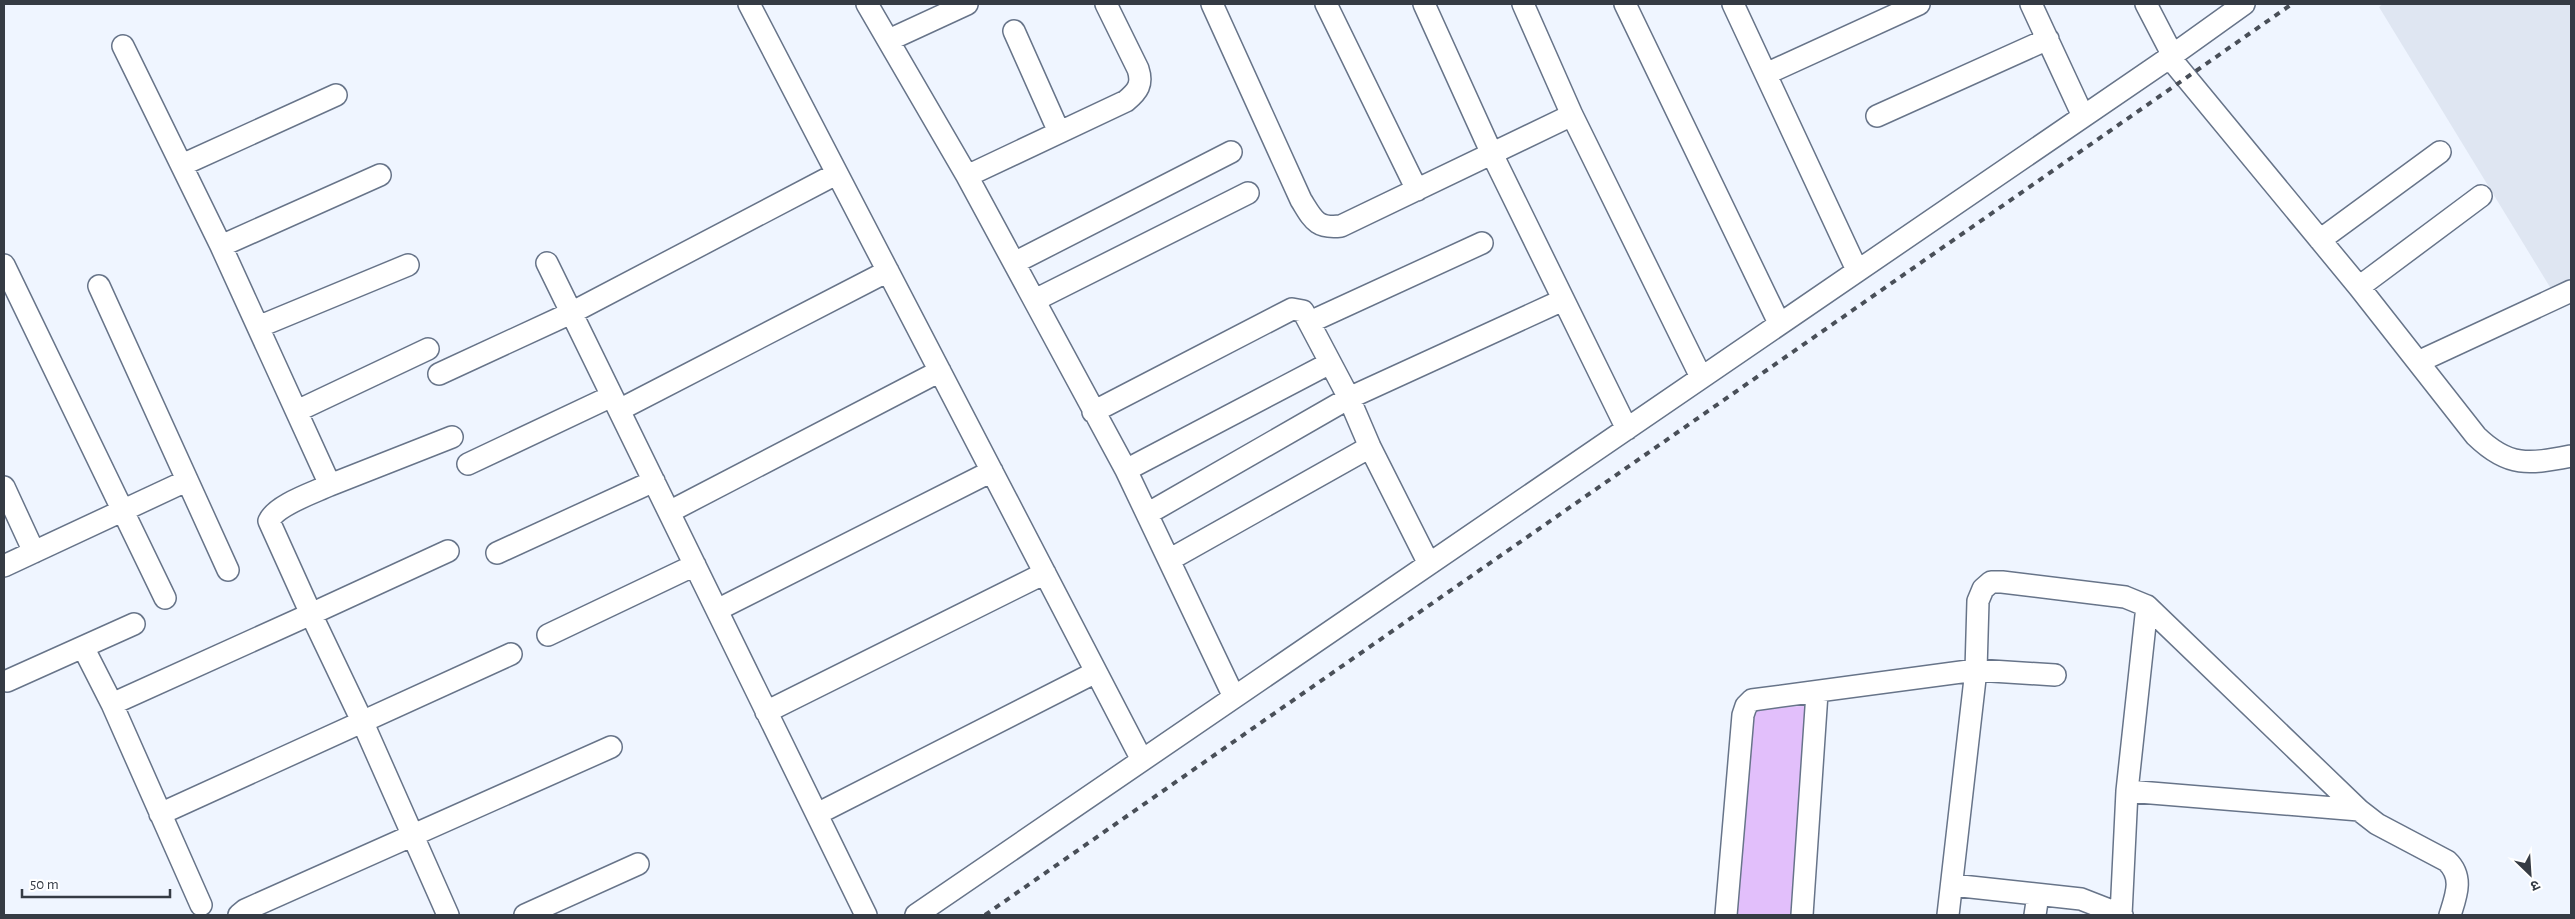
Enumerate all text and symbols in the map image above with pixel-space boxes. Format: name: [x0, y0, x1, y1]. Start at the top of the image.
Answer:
north arrow: [2505, 849, 2555, 899]
scale bar: [22, 866, 170, 898]
text: 50 m: [30, 877, 59, 892]
text: उ: [2528, 877, 2542, 893]

